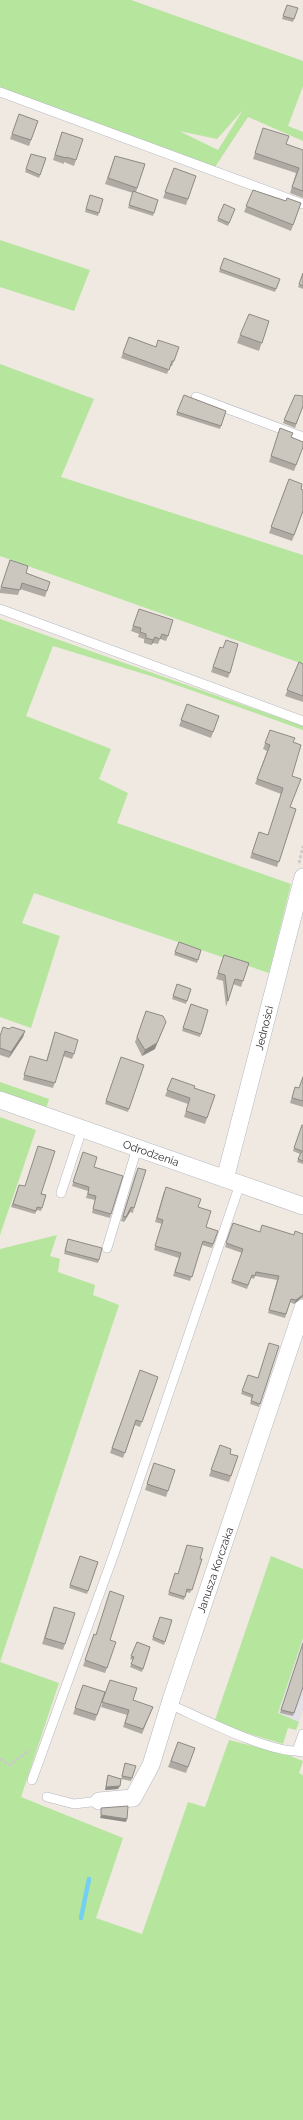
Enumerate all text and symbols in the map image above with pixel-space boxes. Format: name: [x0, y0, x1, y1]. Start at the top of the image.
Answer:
street label: Jedności: [253, 1005, 276, 1052]
street label: Odrodzenia: [121, 1138, 181, 1169]
street label: Janusza Korczaka: [195, 1526, 236, 1615]

